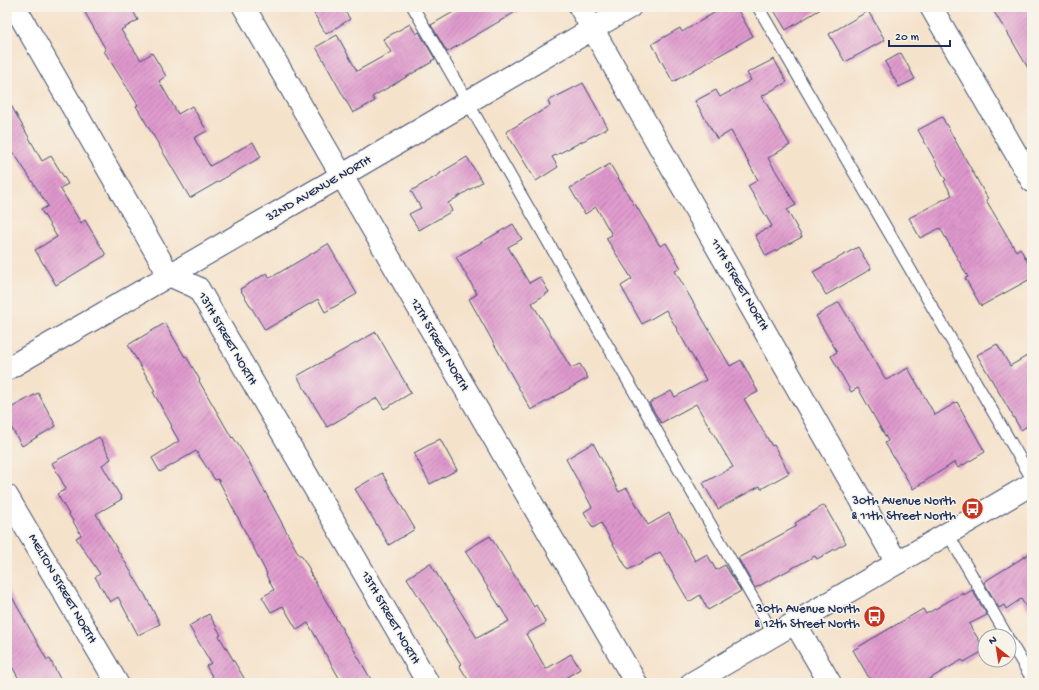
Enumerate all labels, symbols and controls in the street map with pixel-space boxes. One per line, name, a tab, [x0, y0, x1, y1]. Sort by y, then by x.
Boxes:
scale bar	[889, 22, 950, 48]
text: 20 m	[895, 31, 920, 45]
street label: 32ND AVENUE NORTH	[263, 152, 375, 226]
street label: 11TH STREET NORTH	[706, 235, 772, 334]
street label: 13TH STREET NORTH	[194, 289, 260, 389]
street label: 12TH STREET NORTH	[406, 295, 472, 395]
place label: 30th Avenue North & 11th Street North	[851, 494, 956, 524]
bus stop icon: 30th Avenue North & 11th Street North	[959, 495, 985, 521]
street label: MELTON STREET NORTH	[25, 532, 100, 647]
street label: 13TH STREET NORTH	[357, 568, 423, 668]
place label: 30th Avenue North & 12th Street North	[754, 602, 860, 632]
bus stop icon: 30th Avenue North & 12th Street North	[862, 603, 888, 629]
north arrow	[977, 628, 1017, 668]
text: N	[987, 634, 999, 648]

